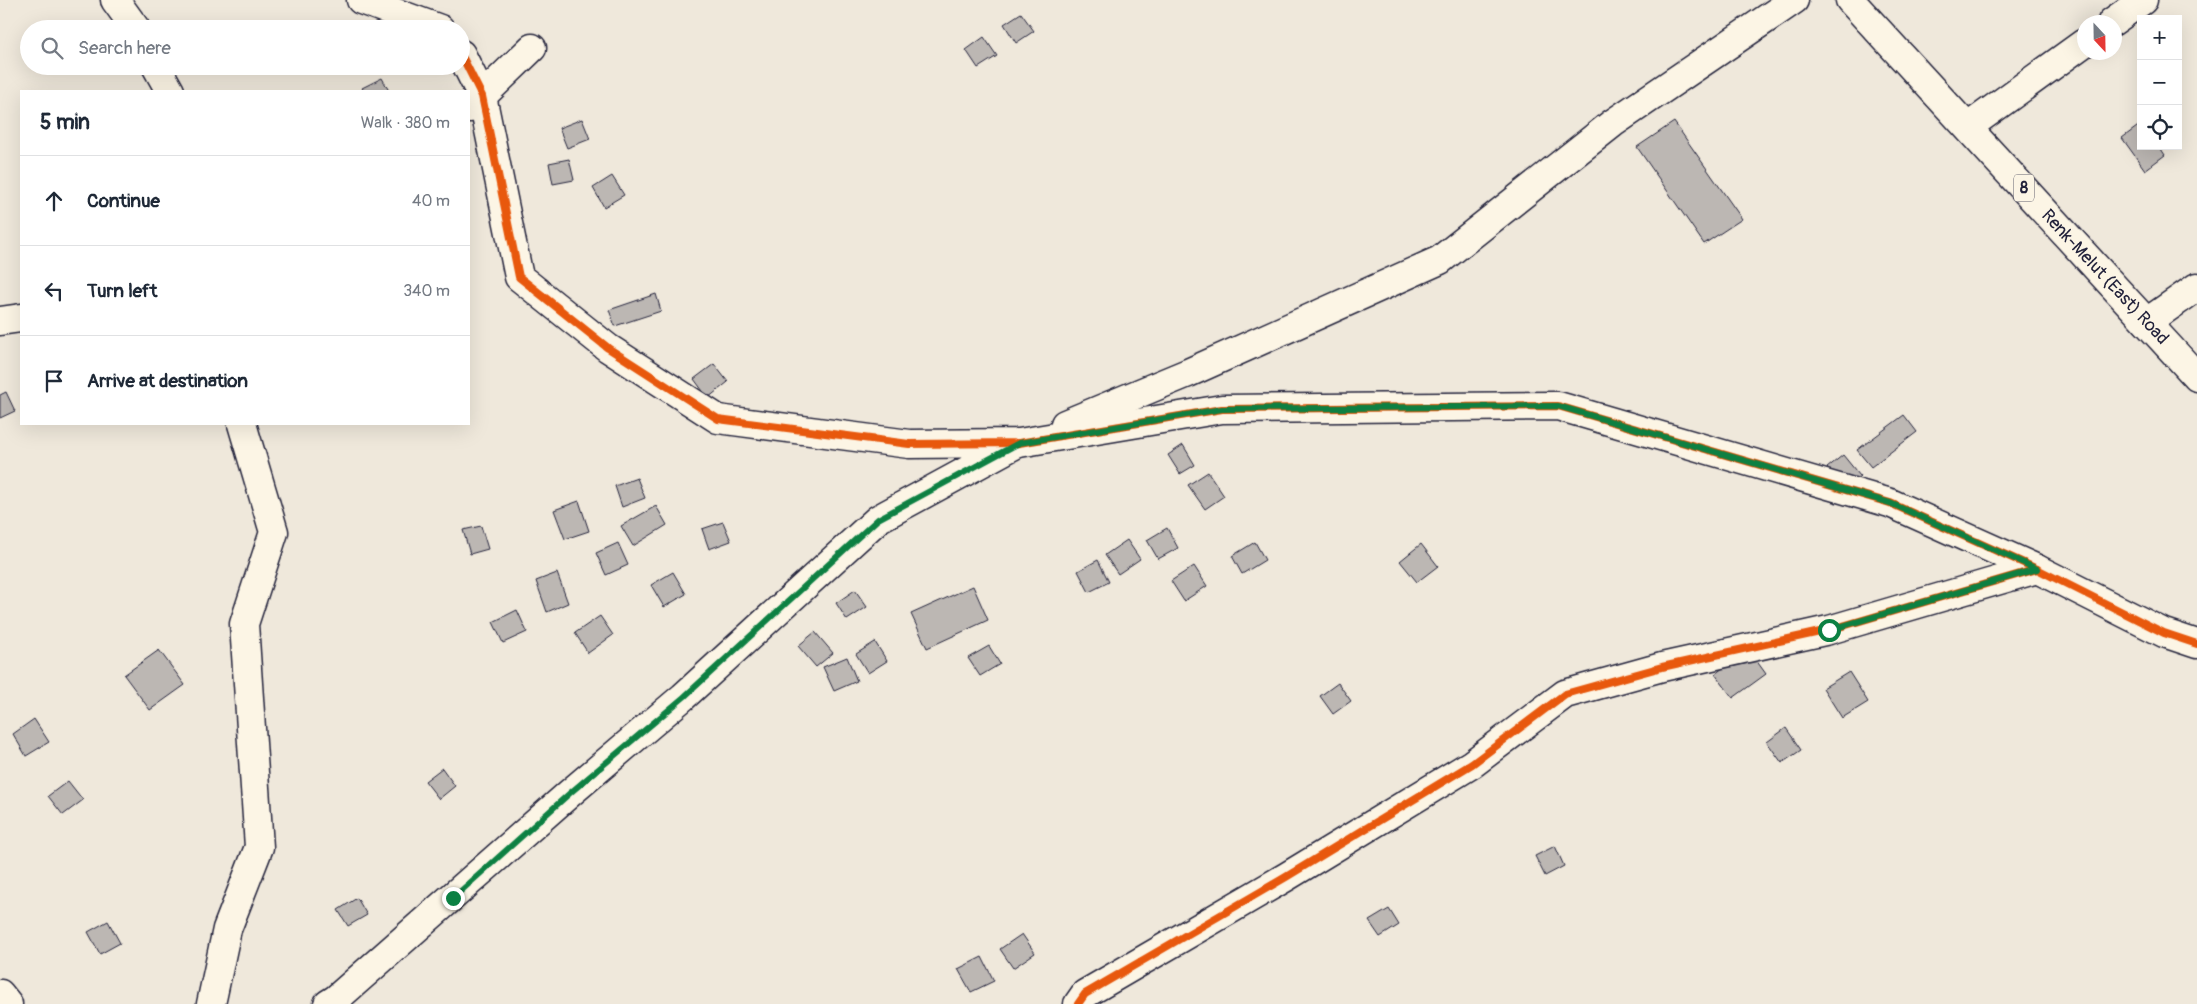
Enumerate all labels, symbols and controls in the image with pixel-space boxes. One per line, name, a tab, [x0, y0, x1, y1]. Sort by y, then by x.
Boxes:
north arrow	[2077, 15, 2122, 60]
map controls	[2137, 15, 2182, 150]
button: +	[2137, 15, 2182, 60]
search box	[20, 20, 470, 75]
icon: search	[38, 34, 66, 62]
text: Search here	[78, 36, 171, 60]
button: −	[2137, 60, 2182, 105]
button: locate	[2137, 105, 2182, 150]
text: 5 min	[40, 109, 90, 136]
text: Walk · 380 m	[361, 113, 450, 133]
road number: 8	[2014, 174, 2034, 202]
icon: ahead	[40, 187, 68, 215]
text: Continue	[87, 189, 160, 213]
text: 40 m	[412, 191, 450, 211]
street label: Renk-Melut (East) Road	[2036, 204, 2174, 350]
icon: left	[40, 277, 68, 305]
text: Turn left	[87, 279, 157, 303]
text: 340 m	[403, 281, 450, 301]
icon: arrive	[40, 367, 68, 395]
text: Arrive at destination	[87, 369, 248, 393]
route start	[1818, 619, 1841, 642]
route end	[442, 887, 465, 910]

